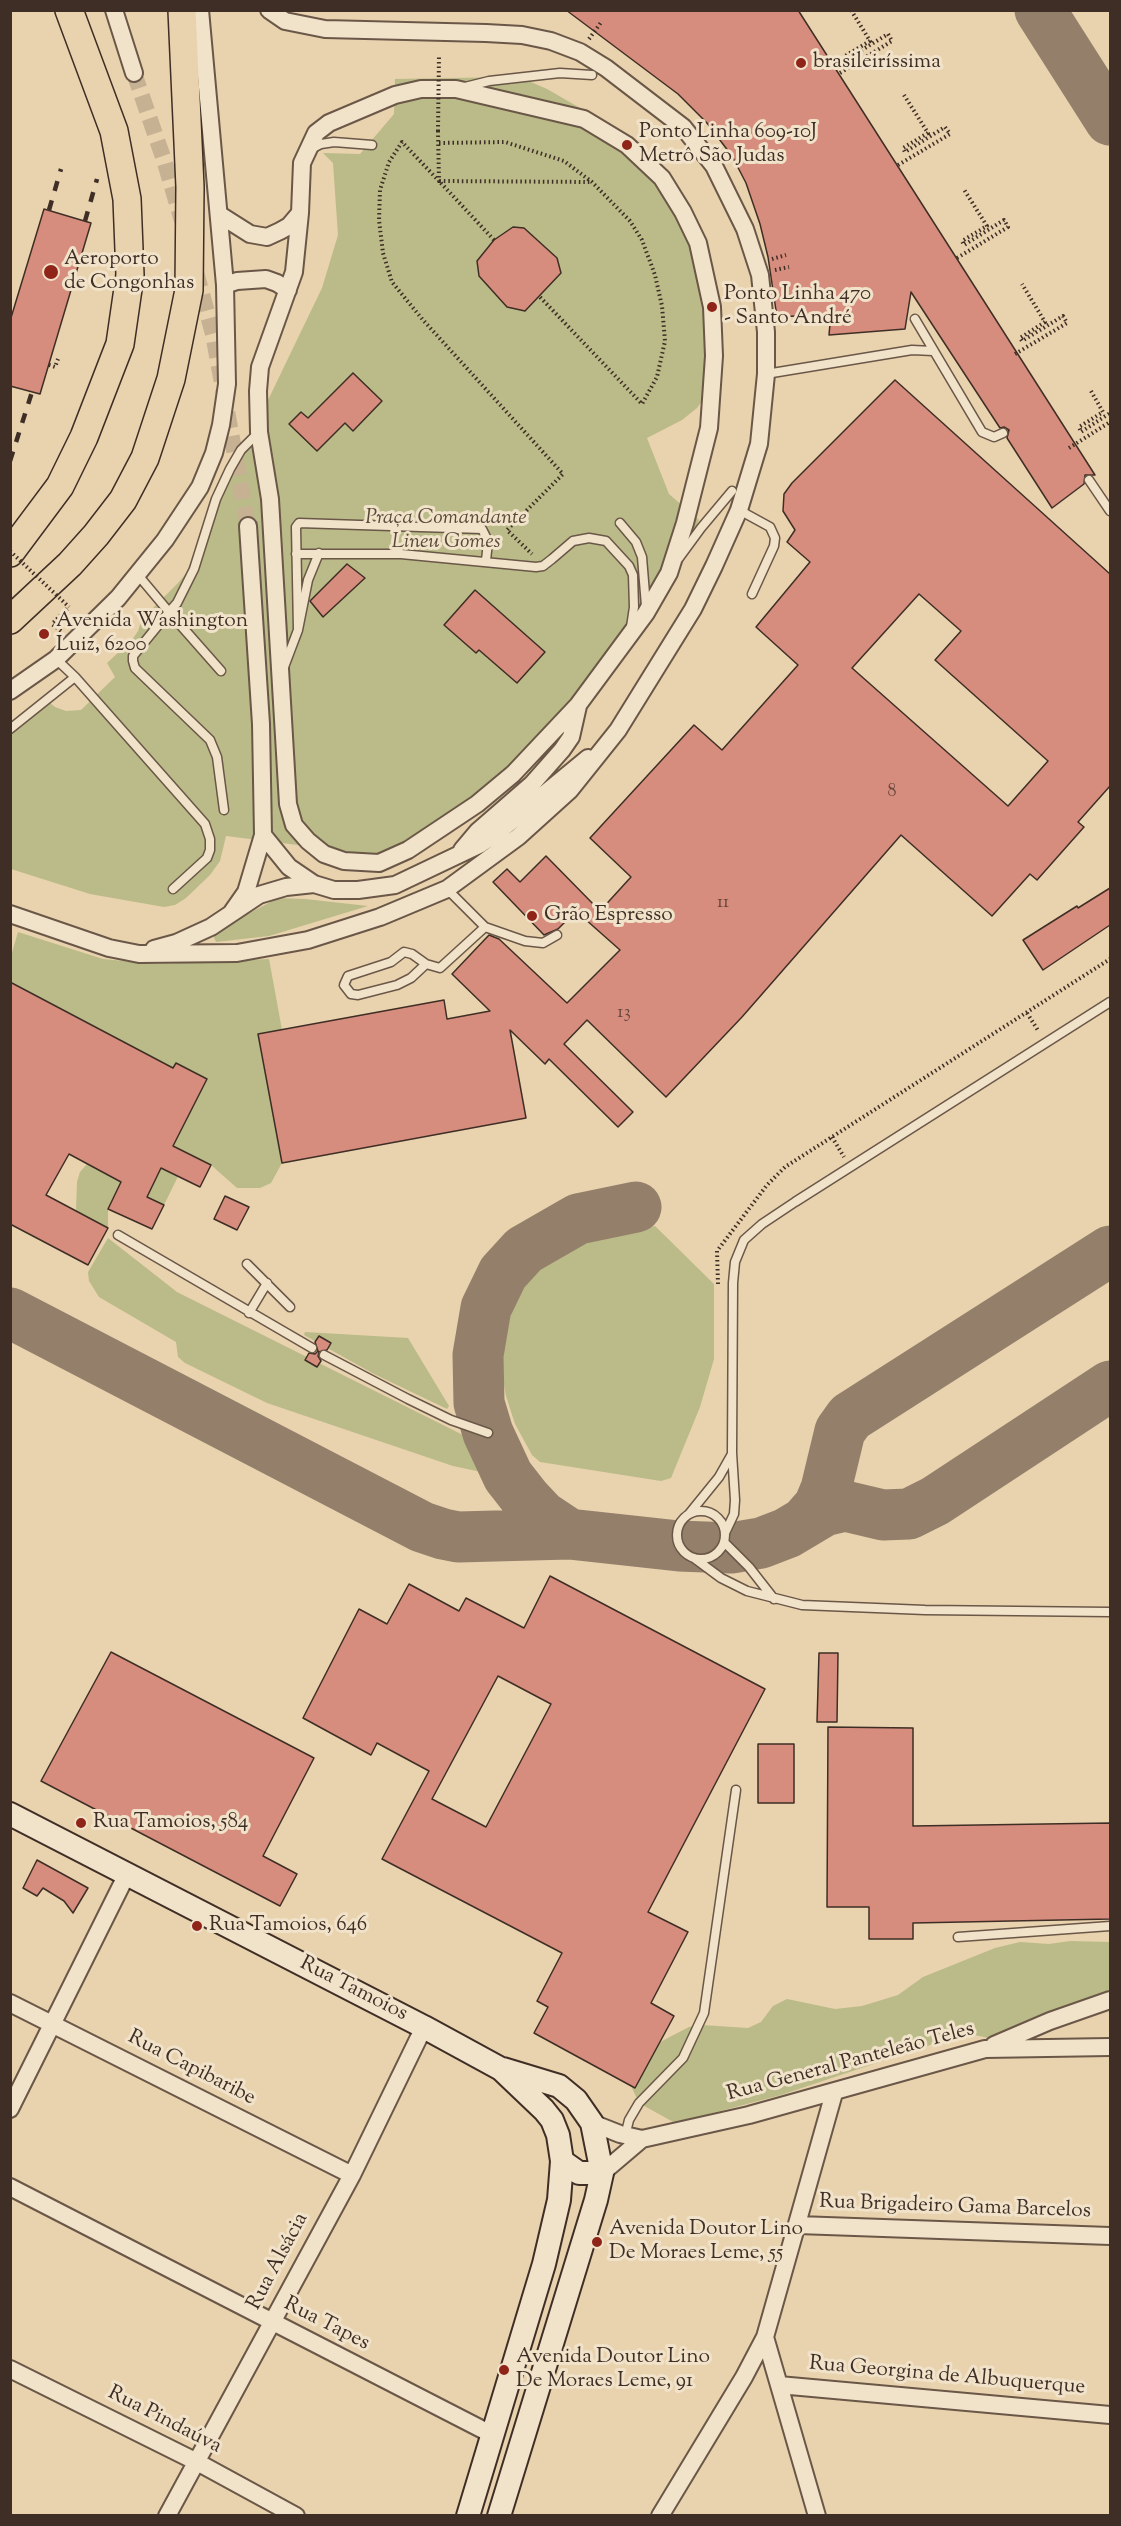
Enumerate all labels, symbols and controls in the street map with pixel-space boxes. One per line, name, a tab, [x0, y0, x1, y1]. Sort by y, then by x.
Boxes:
place label: brasileiríssima	[813, 50, 941, 76]
marker: brasileiríssima	[794, 56, 808, 70]
place label: Ponto Linha 609-10J Metrô São Judas	[639, 120, 816, 170]
marker: Ponto Linha 609-10J Metrô São Judas	[620, 138, 634, 152]
place label: Aeroporto de Congonhas	[64, 247, 194, 297]
marker: Aeroporto de Congonhas	[42, 263, 60, 281]
place label: Ponto Linha 470 - Santo André	[724, 282, 871, 332]
marker: Ponto Linha 470 - Santo André	[705, 300, 719, 314]
park label: Praça Comandante Lineu Gomes	[365, 506, 527, 556]
place label: Avenida Washington Luiz, 6200	[56, 609, 248, 659]
marker: Avenida Washington Luiz, 6200	[37, 627, 51, 641]
house number: 8	[888, 782, 896, 804]
house number: 11	[717, 893, 729, 915]
place label: Grão Espresso	[544, 903, 673, 929]
marker: Grão Espresso	[525, 909, 539, 923]
house number: 13	[617, 1003, 631, 1025]
place label: Rua Tamoios, 584	[93, 1810, 248, 1836]
marker: Rua Tamoios, 584	[74, 1816, 88, 1830]
place label: Rua Tamoios, 646	[209, 1913, 367, 1939]
marker: Rua Tamoios, 646	[190, 1919, 204, 1933]
street label: Rua Tamoios	[295, 1952, 411, 2028]
street label: Rua General Panteleão Teles	[725, 2018, 977, 2108]
street label: Rua Capibaribe	[123, 2026, 259, 2112]
street label: Rua Brigadeiro Gama Barcelos	[819, 2191, 1091, 2225]
street label: Rua Alsácia	[243, 2209, 315, 2315]
place label: Avenida Doutor Lino De Moraes Leme, 55	[609, 2217, 803, 2267]
marker: Avenida Doutor Lino De Moraes Leme, 55	[590, 2235, 604, 2249]
street label: Rua Tapes	[279, 2293, 373, 2357]
place label: Avenida Doutor Lino De Moraes Leme, 91	[516, 2345, 710, 2395]
street label: Rua Georgina de Albuquerque	[808, 2352, 1086, 2402]
marker: Avenida Doutor Lino De Moraes Leme, 91	[497, 2363, 511, 2377]
street label: Rua Pindaúva	[103, 2382, 225, 2460]

